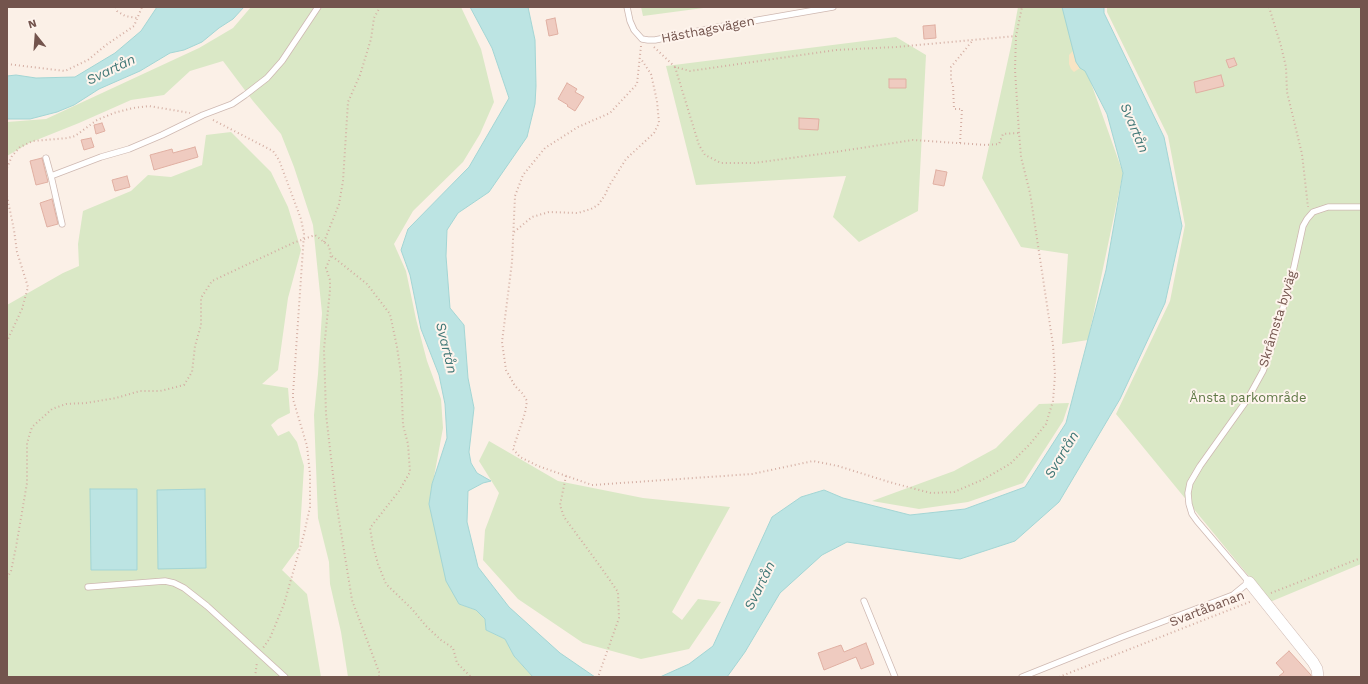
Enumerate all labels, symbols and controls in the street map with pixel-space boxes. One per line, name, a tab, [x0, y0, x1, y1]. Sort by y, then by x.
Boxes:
street label: Hästhagsvägen	[660, 13, 756, 47]
north arrow	[16, 16, 56, 56]
text: N	[27, 17, 38, 31]
water label: Svartån	[84, 51, 138, 89]
water label: Svartån	[1116, 101, 1152, 155]
street label: Skråmsta byväg	[1256, 269, 1300, 369]
water label: Svartån	[432, 321, 460, 375]
park label: Ånsta parkområde	[1190, 390, 1306, 406]
water label: Svartån	[1041, 428, 1083, 482]
water label: Svartån	[741, 559, 779, 613]
street label: Svartåbanan	[1167, 588, 1247, 630]

